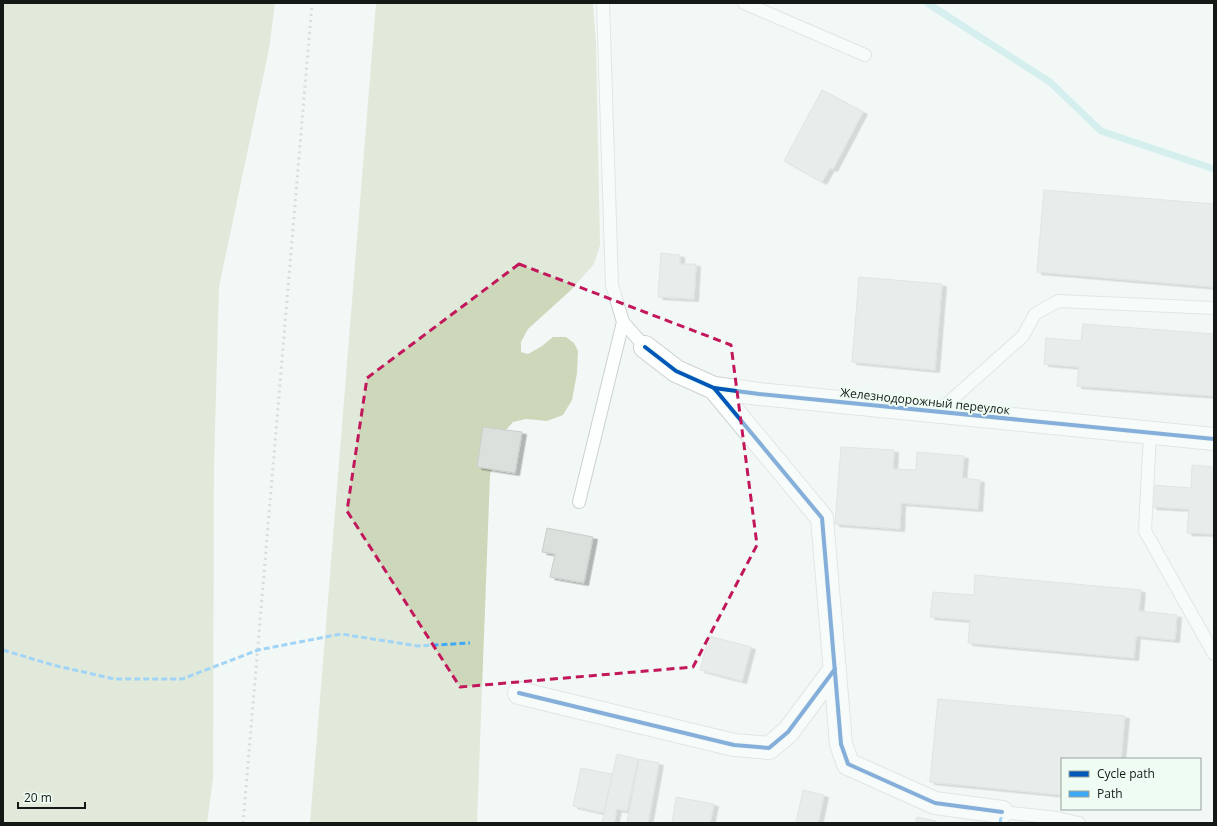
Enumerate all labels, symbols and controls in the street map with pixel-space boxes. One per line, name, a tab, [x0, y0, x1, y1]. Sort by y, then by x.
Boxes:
street label: Железнодорожный переулок	[839, 384, 1012, 418]
legend	[1061, 758, 1201, 810]
text: Cycle path	[1097, 765, 1155, 782]
scale bar	[18, 784, 85, 810]
text: Path	[1097, 785, 1123, 802]
text: 20 m	[24, 789, 52, 806]

